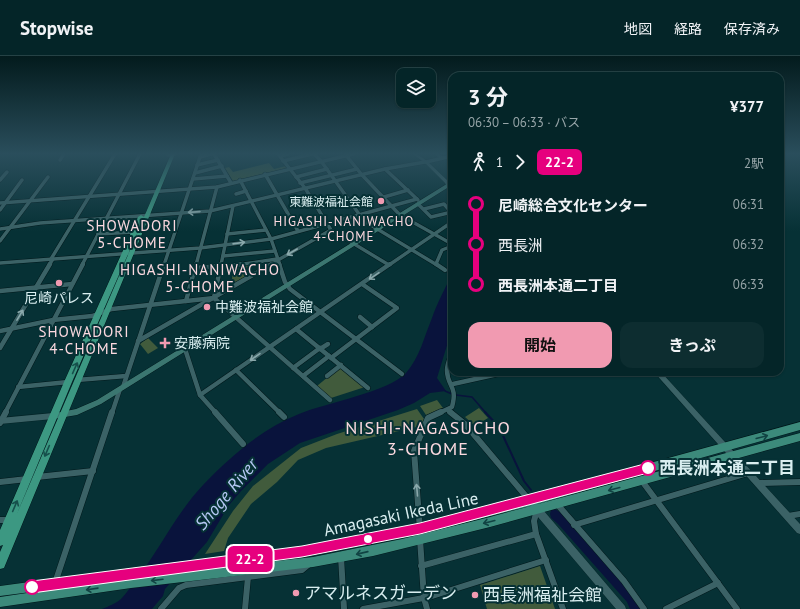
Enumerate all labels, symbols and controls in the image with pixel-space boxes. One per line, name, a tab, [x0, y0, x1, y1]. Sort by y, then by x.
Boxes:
text: Stopwise	[20, 16, 93, 40]
text: 地図	[624, 20, 652, 38]
text: 経路	[674, 20, 702, 38]
text: 保存済み	[724, 20, 780, 38]
map controls	[396, 68, 436, 108]
button: layers	[396, 68, 436, 108]
text: 3 分	[468, 83, 508, 111]
text: ¥377	[730, 97, 764, 116]
text: 06:30 – 06:33 · バス	[468, 114, 580, 131]
icon: walk	[468, 151, 490, 173]
icon: forward	[509, 151, 531, 173]
text: 22-2	[545, 153, 574, 171]
text: 1	[496, 154, 503, 171]
text: 2駅	[744, 155, 764, 172]
place label: 東難波福祉会館	[289, 194, 373, 209]
marker: 東難波福祉会館	[376, 196, 386, 206]
text: 尼崎総合文化センター	[498, 196, 648, 215]
text: 06:31	[733, 196, 764, 213]
one-way arrow	[188, 209, 201, 216]
district label: HIGASHI-NANIWACHO 4-CHOME	[274, 213, 414, 245]
district label: SHOWADORI 5-CHOME	[86, 216, 178, 252]
text: 西長洲	[498, 236, 543, 255]
text: 06:32	[733, 236, 764, 253]
one-way arrow	[232, 239, 245, 247]
one-way arrow	[286, 248, 298, 256]
district label: HIGASHI-NANIWACHO 5-CHOME	[120, 260, 280, 296]
one-way arrow	[368, 272, 379, 280]
text: 西長洲本通二丁目	[498, 276, 618, 295]
text: 06:33	[733, 276, 764, 293]
marker: 尼崎パレス	[54, 278, 64, 288]
place label: 尼崎パレス	[24, 289, 94, 307]
place label: 中難波福祉会館	[215, 298, 313, 316]
marker: 中難波福祉会館	[202, 302, 212, 312]
one-way arrow	[17, 309, 25, 321]
district label: SHOWADORI 4-CHOME	[38, 322, 130, 358]
button: 開始	[468, 322, 612, 368]
button: きっぷ	[620, 322, 764, 368]
place label: 安藤病院	[174, 334, 230, 352]
marker: 安藤病院	[159, 337, 171, 349]
one-way arrow	[250, 353, 261, 361]
one-way arrow	[71, 362, 79, 374]
district label: NISHI-NAGASUCHO 3-CHOME	[345, 416, 511, 460]
one-way arrow	[756, 433, 769, 440]
one-way arrow	[43, 444, 51, 456]
water label: Shoge River	[189, 453, 263, 534]
place label: 西長洲本通二丁目	[659, 457, 795, 479]
marker: 西長洲本通二丁目	[640, 460, 656, 476]
one-way arrow	[413, 484, 421, 497]
one-way arrow	[608, 485, 621, 493]
street label: Amagasaki Ikeda Line	[322, 487, 480, 541]
one-way arrow	[12, 500, 20, 512]
one-way arrow	[482, 519, 495, 526]
unlabelled marker	[362, 533, 374, 545]
line badge: 22-2	[222, 546, 278, 572]
one-way arrow	[356, 549, 369, 557]
text: 22-2	[236, 550, 264, 568]
one-way arrow	[151, 576, 164, 584]
unlabelled marker	[24, 579, 40, 595]
place label: アマルネスガーデン	[304, 582, 457, 604]
place label: 西長洲福祉会館	[483, 584, 602, 606]
one-way arrow	[86, 585, 99, 593]
marker: アマルネスガーデン	[291, 588, 301, 598]
marker: 西長洲福祉会館	[470, 590, 480, 600]

